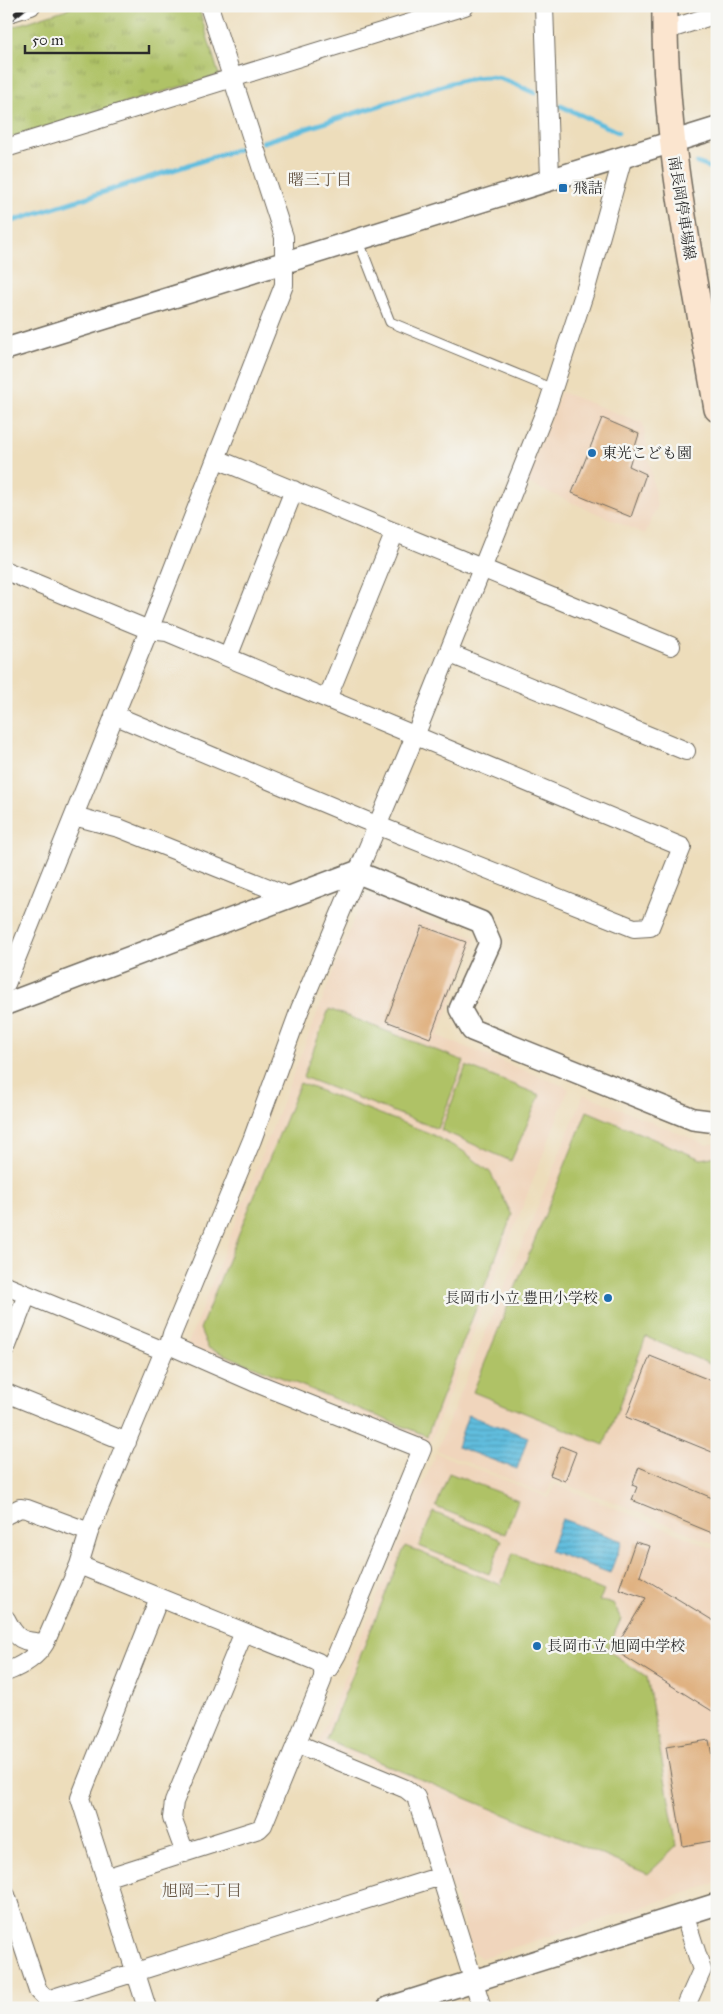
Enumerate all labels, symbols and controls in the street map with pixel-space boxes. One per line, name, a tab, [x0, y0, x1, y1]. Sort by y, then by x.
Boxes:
scale bar	[25, 22, 149, 54]
text: 50 m	[32, 31, 64, 49]
street label: 南長岡停車場線	[665, 155, 699, 261]
district label: 曙三丁目	[288, 170, 352, 189]
place label: 飛詰	[573, 179, 603, 197]
marker: 飛詰	[557, 182, 569, 194]
place label: 東光こども園	[602, 444, 692, 462]
marker: 東光こども園	[586, 447, 598, 459]
place label: 長岡市小立 豊田小学校	[445, 1289, 598, 1307]
marker: 長岡市小立 豊田小学校	[602, 1292, 614, 1304]
place label: 長岡市立 旭岡中学校	[547, 1637, 685, 1655]
marker: 長岡市立 旭岡中学校	[531, 1640, 543, 1652]
district label: 旭岡二丁目	[162, 1881, 242, 1900]

